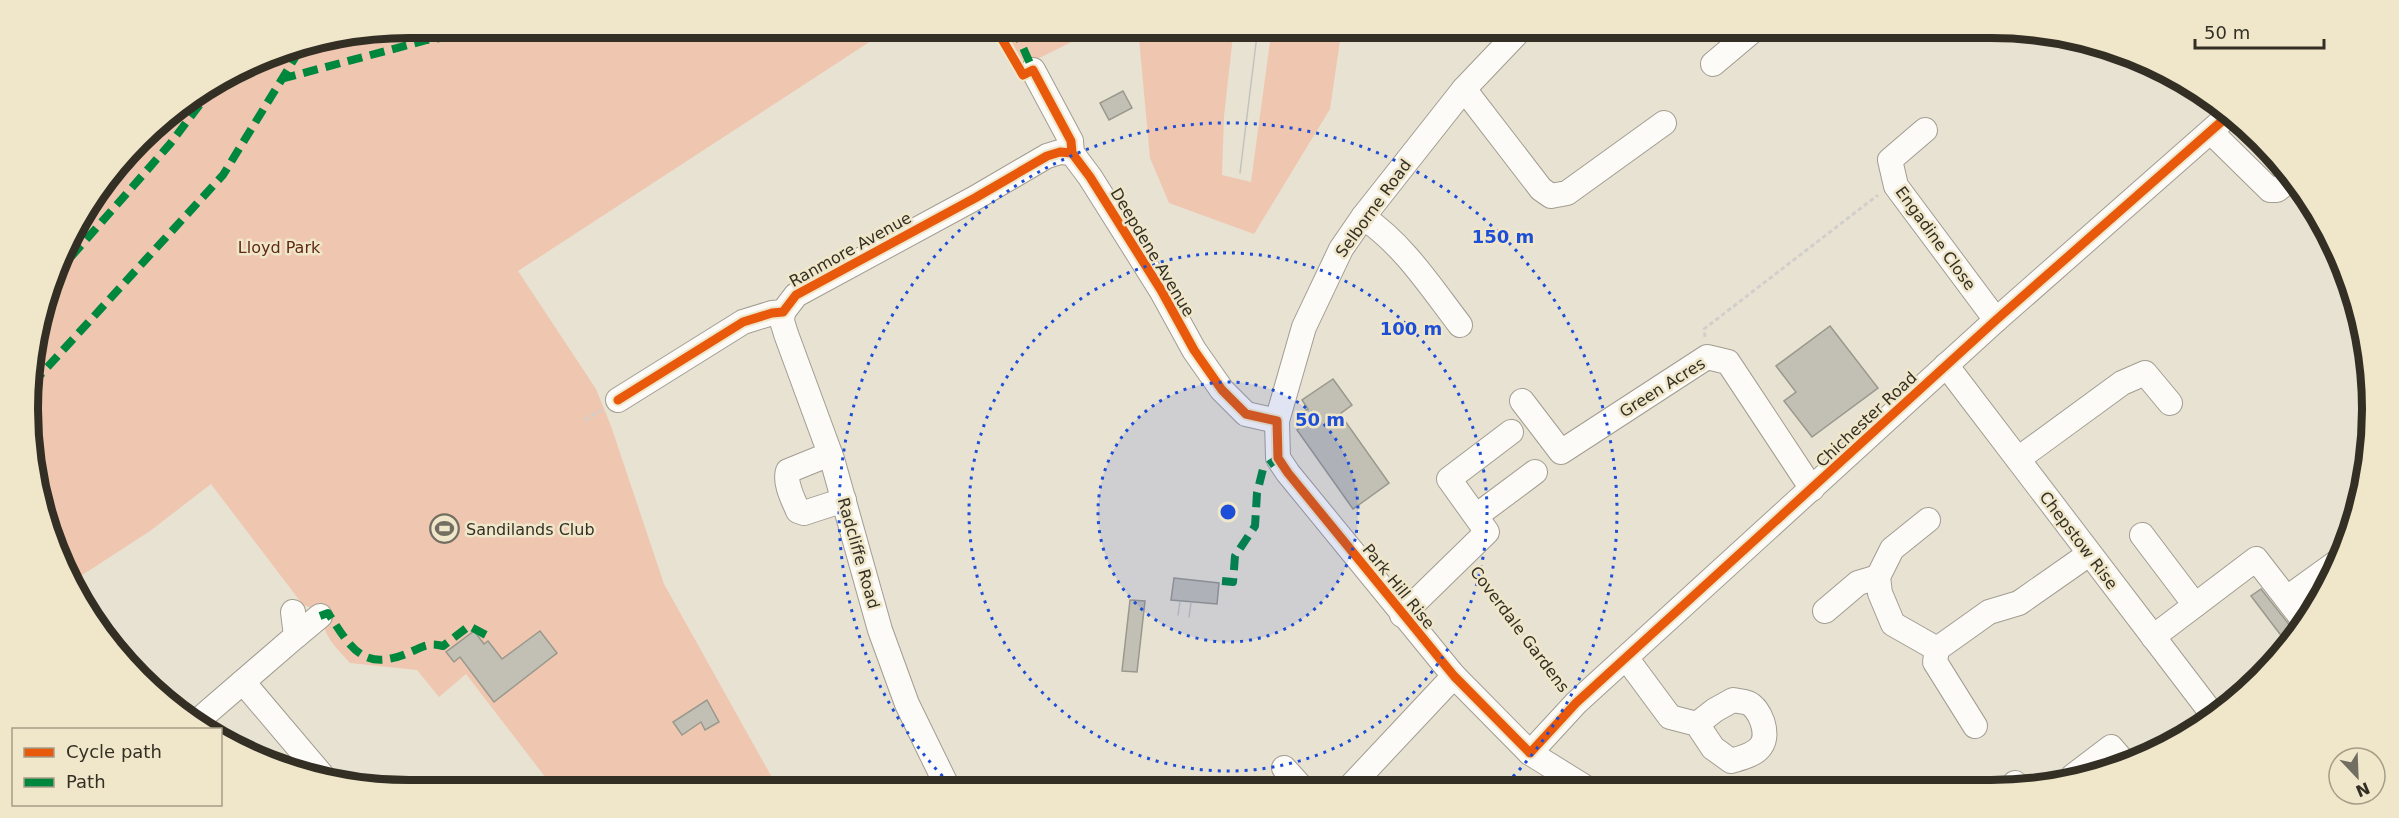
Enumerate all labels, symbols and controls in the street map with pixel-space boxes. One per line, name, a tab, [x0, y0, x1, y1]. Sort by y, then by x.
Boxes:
scale bar	[2195, 12, 2324, 50]
text: 50 m	[2204, 22, 2250, 43]
street label: Selborne Road	[1332, 156, 1415, 261]
street label: Engadine Close	[1892, 183, 1980, 294]
street label: Deepdene Avenue	[1107, 184, 1198, 320]
street label: Ranmore Avenue	[786, 208, 915, 291]
text: 150 m	[1472, 226, 1534, 247]
park label: Lloyd Park	[238, 238, 321, 257]
text: 100 m	[1380, 318, 1442, 339]
street label: Green Acres	[1616, 354, 1709, 421]
street label: Chichester Road	[1812, 368, 1921, 471]
text: 50 m	[1295, 409, 1345, 430]
street label: Chepstow Rise	[2036, 488, 2122, 593]
street label: Radcliffe Road	[834, 495, 883, 611]
centre of rings	[1218, 502, 1238, 522]
sports icon: Sandilands Club	[429, 513, 461, 545]
place label: Sandilands Club	[466, 520, 595, 539]
street label: Park Hill Rise	[1359, 540, 1439, 633]
street label: Coverdale Gardens	[1466, 563, 1573, 696]
legend	[12, 728, 222, 806]
text: Cycle path	[66, 741, 162, 762]
north arrow	[2327, 746, 2387, 806]
text: Path	[66, 771, 106, 792]
text: N	[2353, 778, 2373, 801]

